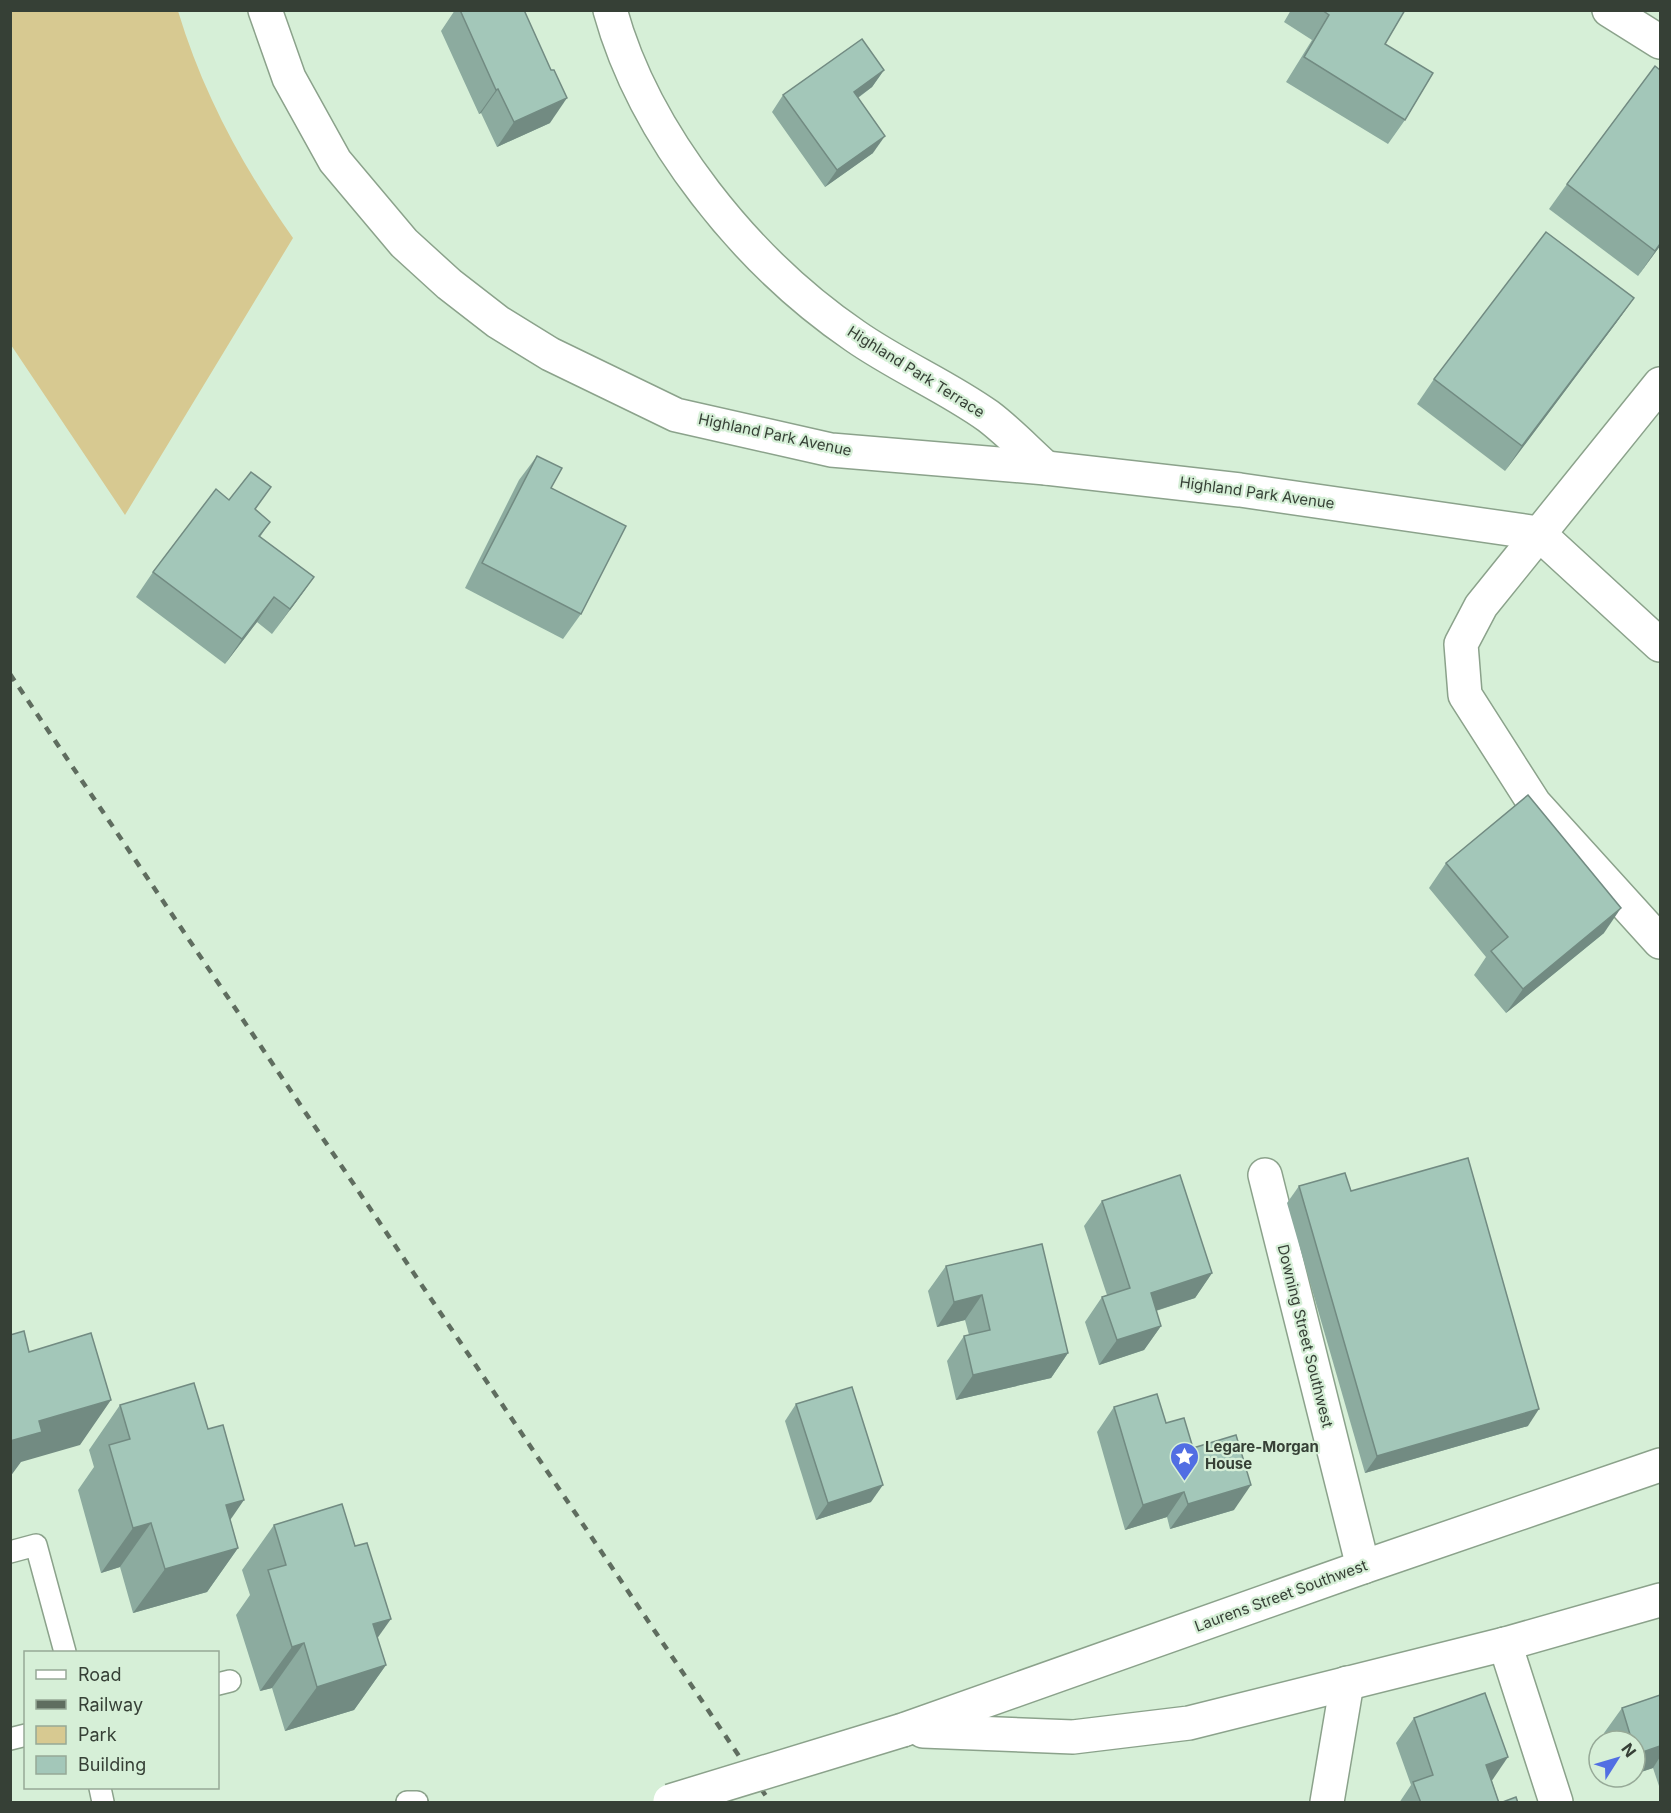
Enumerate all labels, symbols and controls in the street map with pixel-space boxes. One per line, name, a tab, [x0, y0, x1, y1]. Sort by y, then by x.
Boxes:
street label: Highland Park Terrace	[844, 322, 988, 422]
street label: Highland Park Avenue	[697, 409, 853, 460]
street label: Highland Park Avenue	[1178, 472, 1336, 513]
street label: Downing Street Southwest	[1274, 1242, 1337, 1429]
place label: Legare-Morgan House	[1205, 1437, 1319, 1473]
place icon: Legare-Morgan House	[1168, 1440, 1200, 1482]
street label: Laurens Street Southwest	[1192, 1555, 1370, 1636]
legend	[24, 1651, 219, 1789]
text: Road	[78, 1664, 121, 1685]
text: Railway	[78, 1694, 143, 1715]
text: Park	[78, 1724, 117, 1745]
north arrow	[1587, 1729, 1647, 1789]
text: N	[1617, 1739, 1641, 1761]
text: Building	[78, 1754, 146, 1775]

